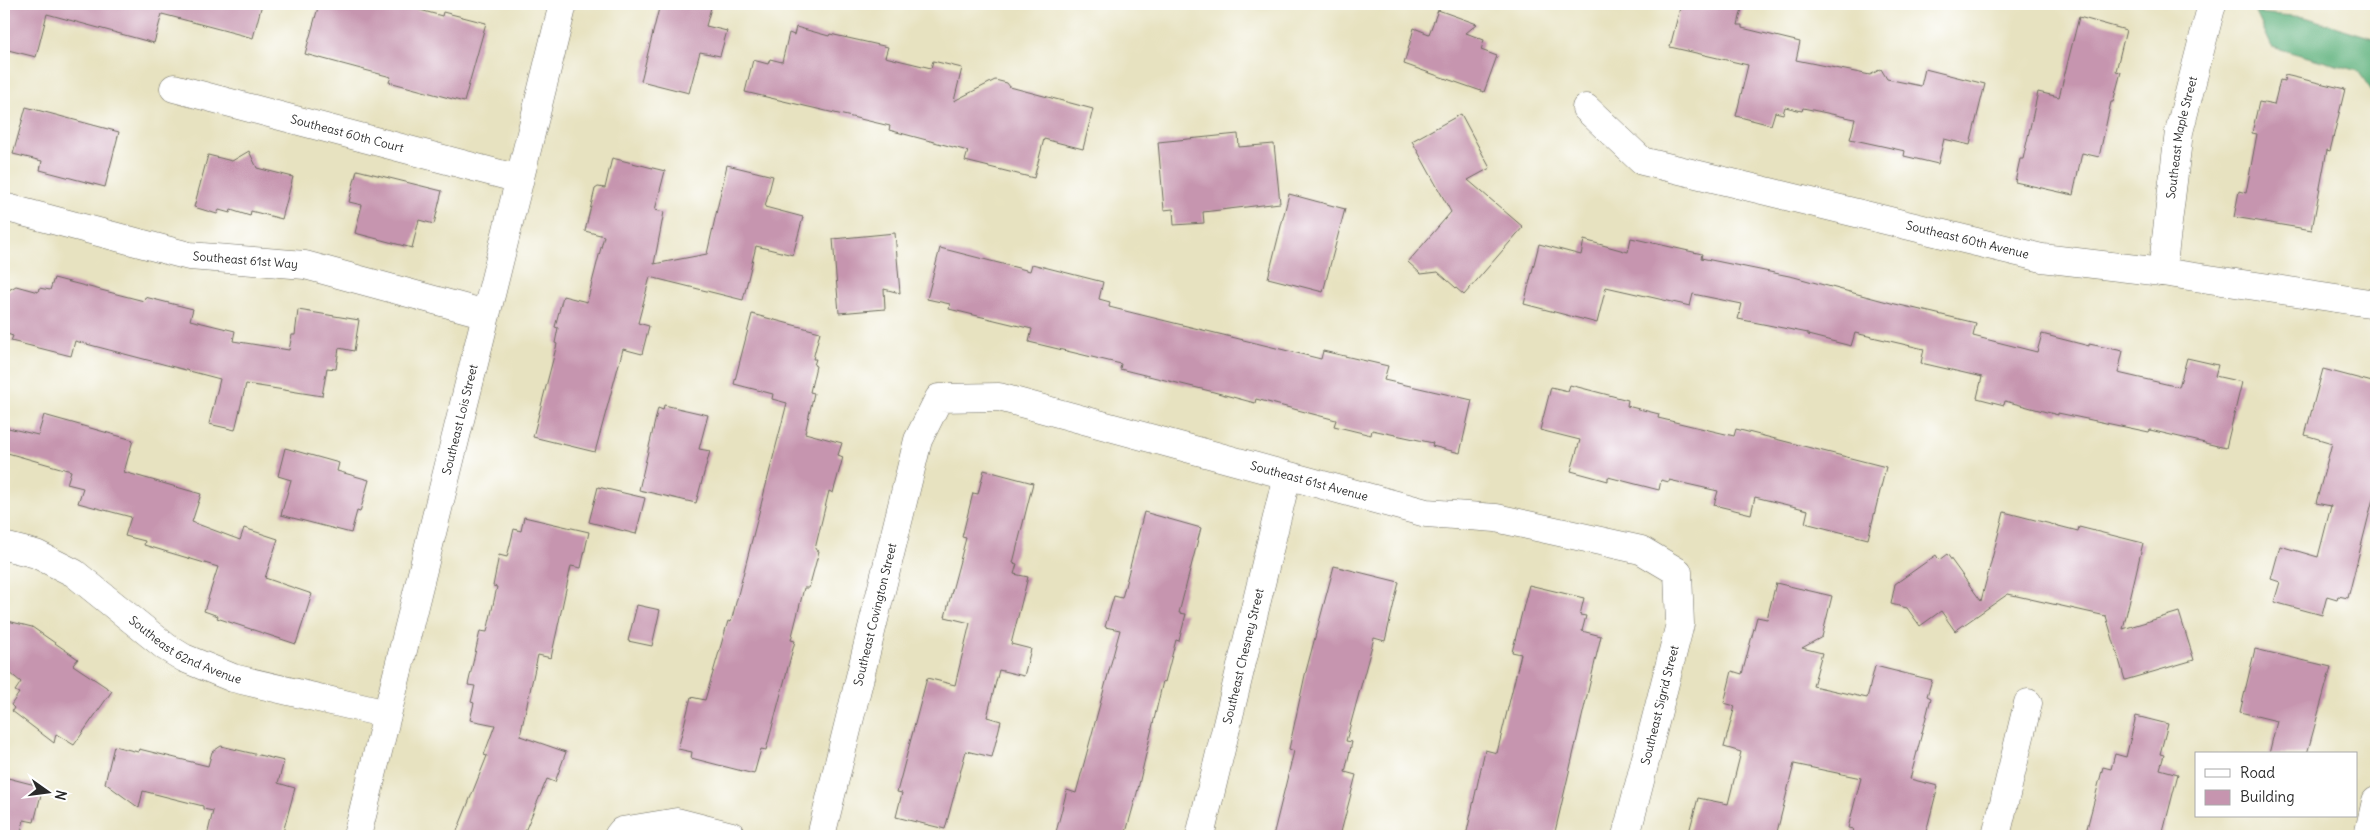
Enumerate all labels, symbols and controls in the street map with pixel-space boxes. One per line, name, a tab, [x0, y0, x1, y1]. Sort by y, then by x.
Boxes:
street label: Southeast Maple Street	[2163, 75, 2200, 200]
street label: Southeast 60th Court	[289, 111, 405, 155]
street label: Southeast 60th Avenue	[1905, 217, 2031, 262]
street label: Southeast 61st Way	[192, 248, 299, 271]
street label: Southeast Lois Street	[439, 363, 481, 476]
street label: Southeast 61st Avenue	[1249, 458, 1370, 504]
street label: Southeast Covington Street	[850, 541, 899, 687]
street label: Southeast Chesney Street	[1219, 587, 1267, 725]
street label: Southeast 62nd Avenue	[126, 612, 243, 687]
street label: Southeast Sigrid Street	[1637, 644, 1682, 766]
legend	[2195, 752, 2358, 818]
text: Road	[2240, 763, 2275, 782]
north arrow	[22, 768, 72, 818]
text: Building	[2240, 787, 2295, 806]
text: N	[51, 788, 71, 802]

